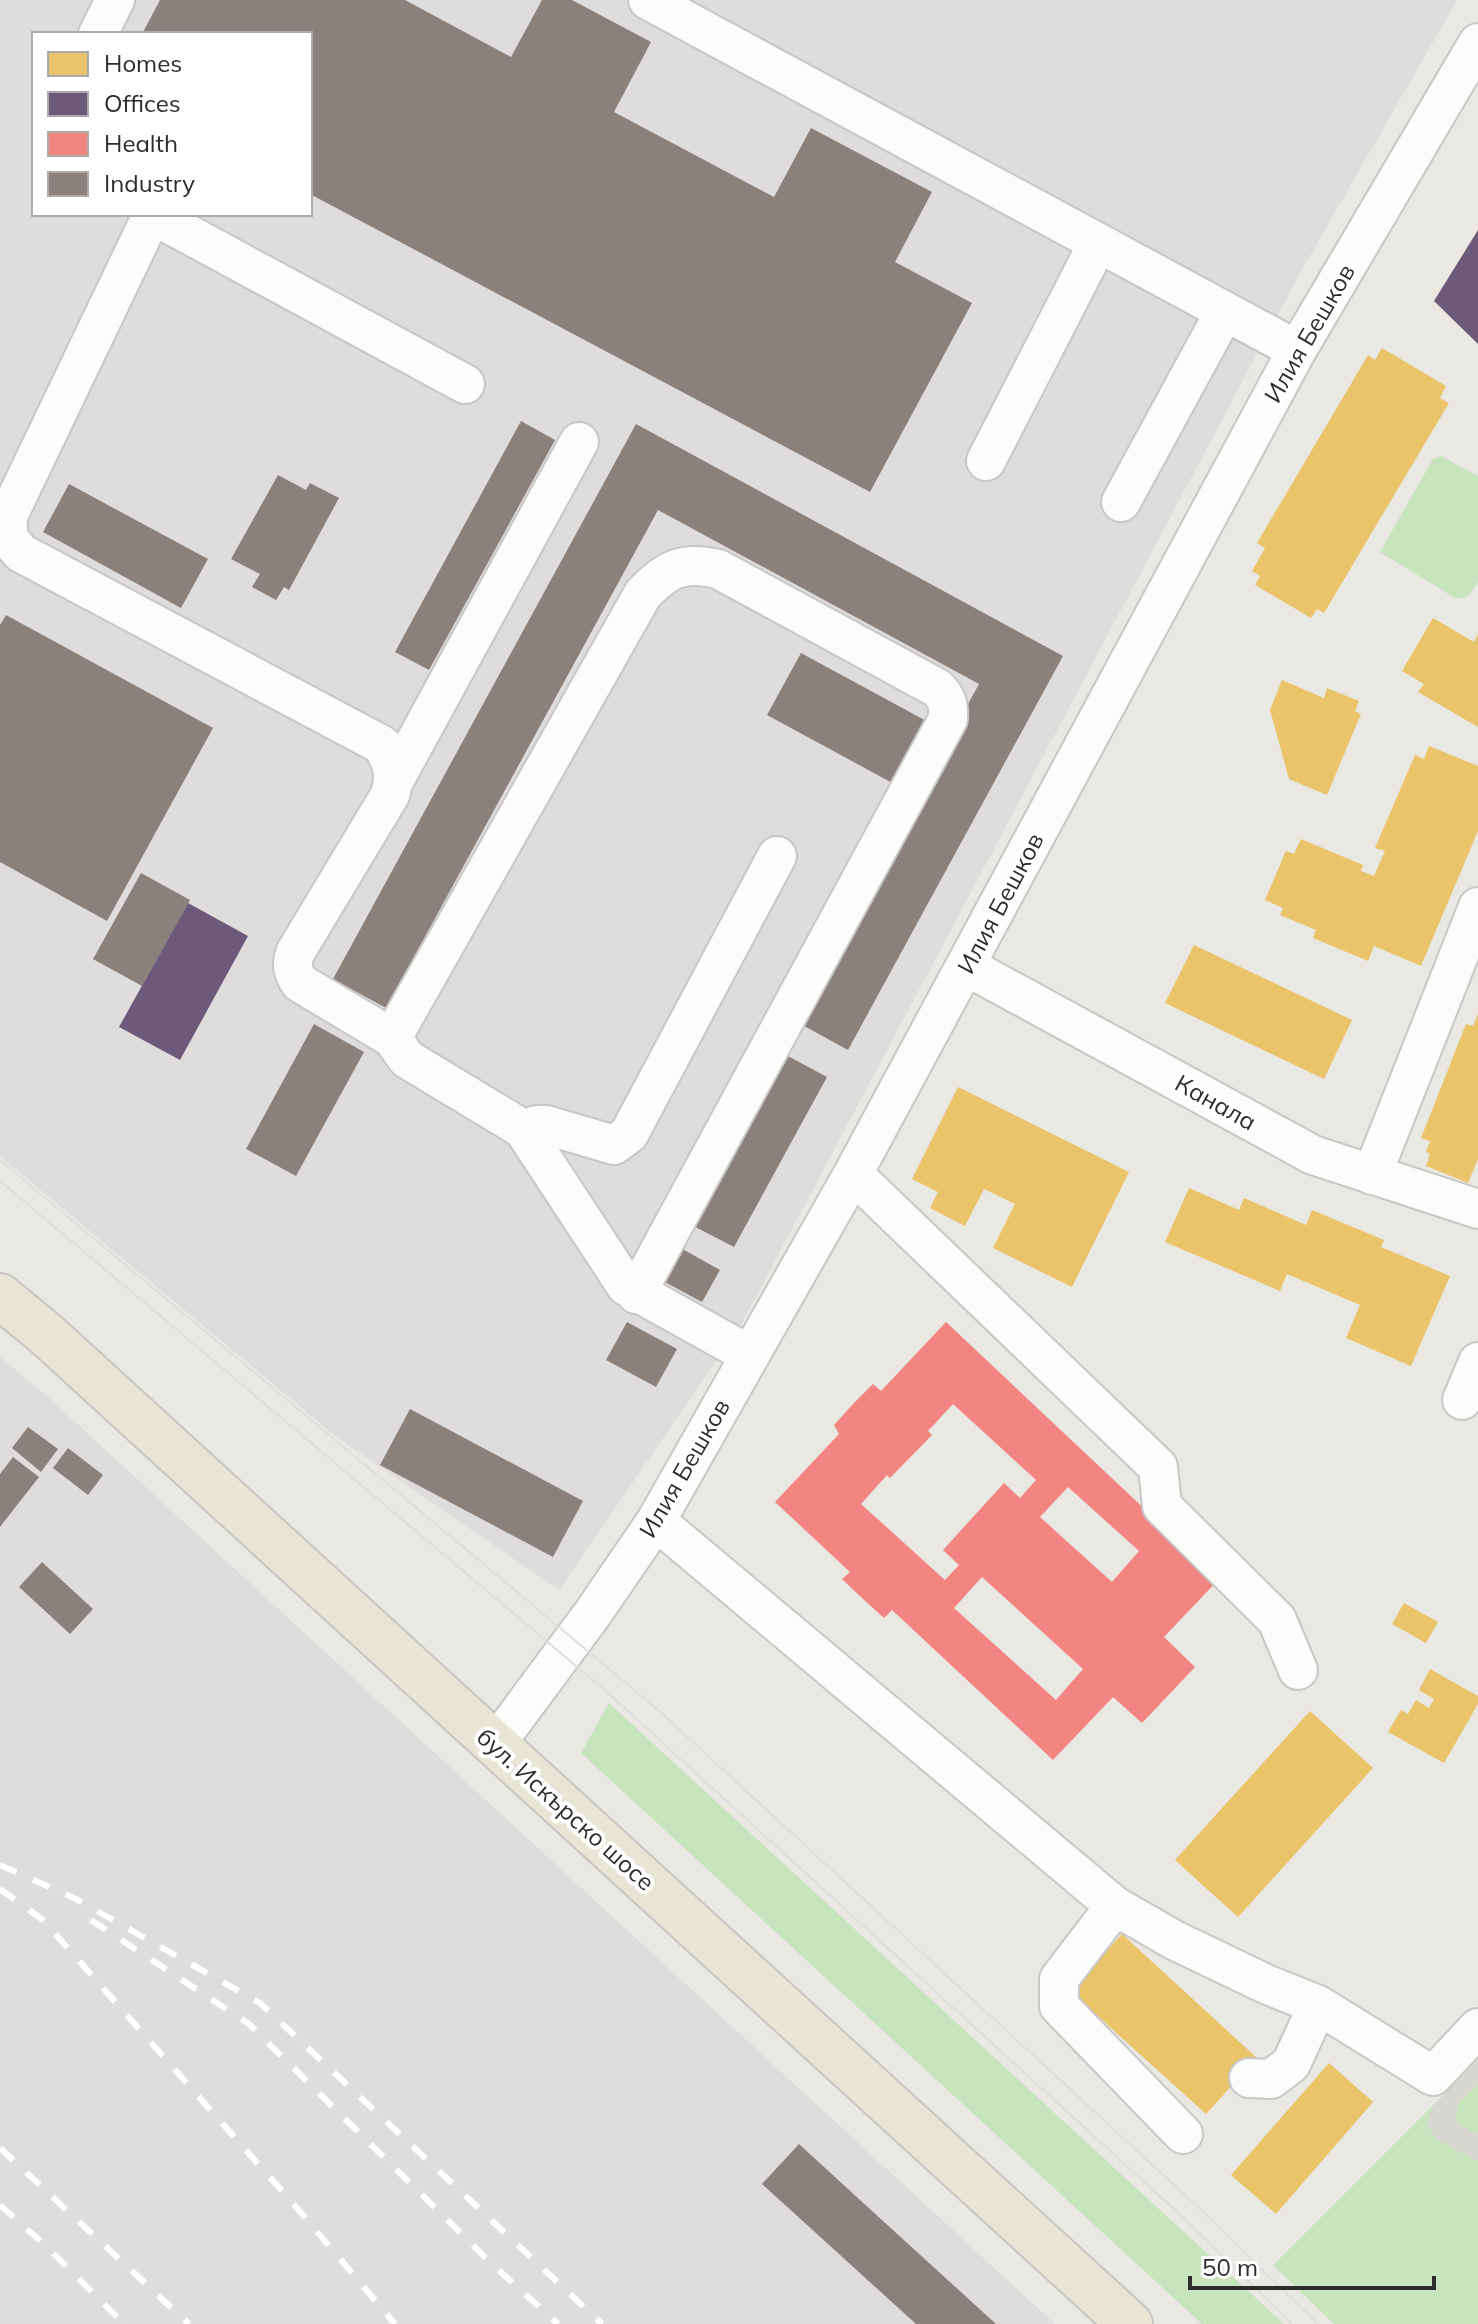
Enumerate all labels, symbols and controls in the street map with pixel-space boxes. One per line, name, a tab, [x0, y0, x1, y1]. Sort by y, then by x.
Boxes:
legend	[32, 32, 312, 216]
text: Homes	[104, 48, 182, 78]
text: Offices	[104, 88, 181, 118]
text: Health	[104, 128, 178, 158]
text: Industry	[104, 168, 195, 198]
street label: Илия Бешков	[1257, 258, 1361, 408]
street label: Илия Бешков	[950, 827, 1050, 979]
street label: Канала	[1170, 1068, 1262, 1136]
street label: Илия Бешков	[632, 1393, 736, 1543]
street label: бул. Искърско шосе	[471, 1721, 661, 1897]
scale bar	[1190, 2240, 1434, 2290]
text: 50 m	[1202, 2252, 1258, 2282]

